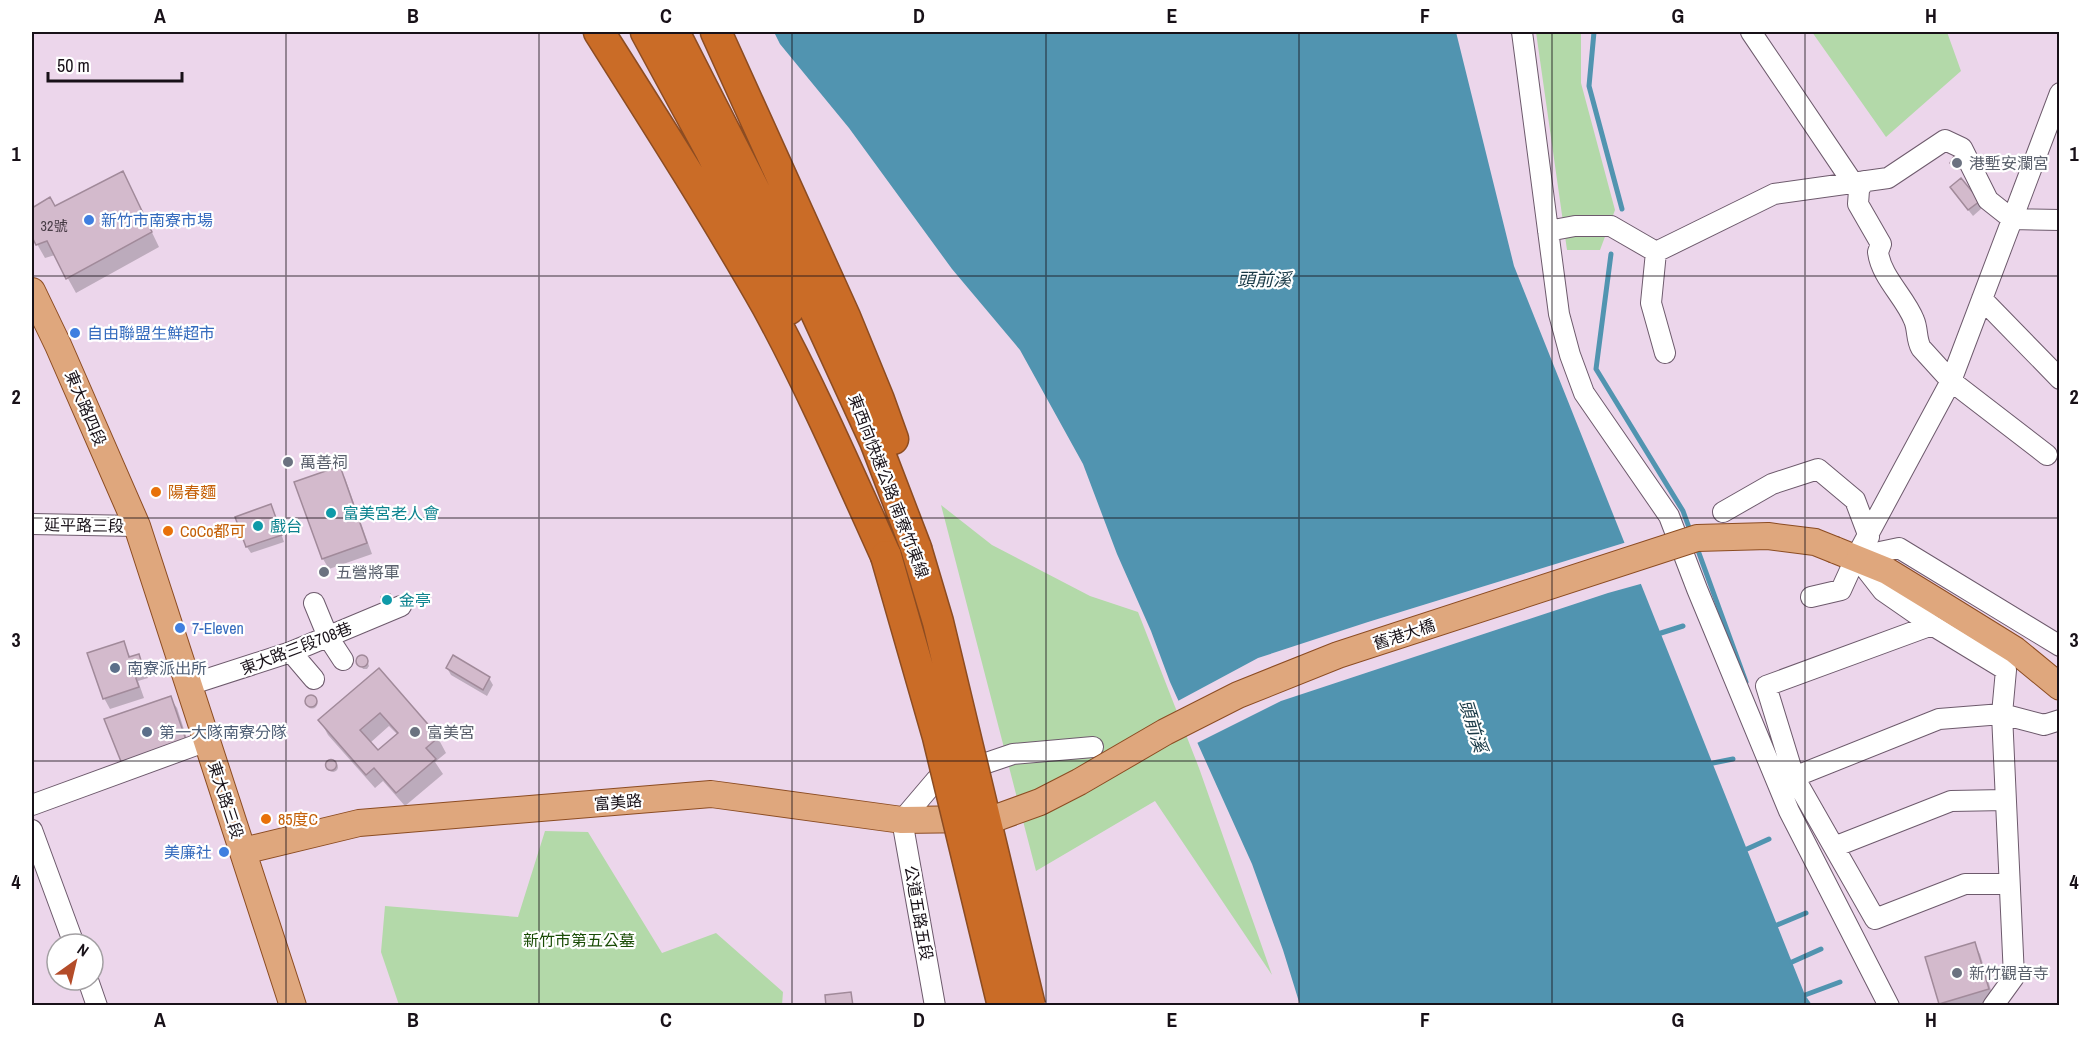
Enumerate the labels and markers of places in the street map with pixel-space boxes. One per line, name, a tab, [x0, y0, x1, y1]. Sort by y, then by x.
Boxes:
place label: 港塹安瀾宮	[1969, 152, 2049, 174]
marker: 港塹安瀾宮	[1950, 156, 1964, 170]
place label: 新竹市南寮市場	[101, 209, 213, 231]
marker: 新竹市南寮市場	[82, 213, 96, 227]
place label: 自由聯盟生鮮超市	[87, 322, 215, 344]
marker: 自由聯盟生鮮超市	[68, 326, 82, 340]
place label: 萬善祠	[300, 451, 348, 473]
marker: 萬善祠	[281, 455, 295, 469]
place label: 陽春麵	[168, 481, 216, 503]
marker: 陽春麵	[149, 485, 163, 499]
place label: 富美宮老人會	[343, 502, 439, 524]
marker: 富美宮老人會	[324, 506, 338, 520]
place label: 戲台	[270, 515, 302, 537]
marker: 戲台	[251, 519, 265, 533]
place label: CoCo都可	[180, 520, 246, 542]
marker: CoCo都可	[161, 524, 175, 538]
place label: 五營將軍	[336, 561, 400, 583]
marker: 五營將軍	[317, 565, 331, 579]
place label: 金亭	[399, 589, 431, 611]
marker: 金亭	[380, 593, 394, 607]
place label: 7-Eleven	[192, 617, 244, 639]
marker: 7-Eleven	[173, 621, 187, 635]
place label: 南寮派出所	[127, 657, 207, 679]
marker: 南寮派出所	[108, 661, 122, 675]
place label: 第一大隊南寮分隊	[159, 721, 287, 743]
place label: 富美宮	[427, 721, 475, 743]
marker: 第一大隊南寮分隊	[140, 725, 154, 739]
marker: 富美宮	[408, 725, 422, 739]
place label: 85度C	[278, 808, 318, 830]
marker: 85度C	[259, 812, 273, 826]
place label: 美廉社	[164, 841, 212, 863]
marker: 美廉社	[217, 845, 231, 859]
place label: 新竹觀音寺	[1969, 962, 2049, 984]
marker: 新竹觀音寺	[1950, 966, 1964, 980]

